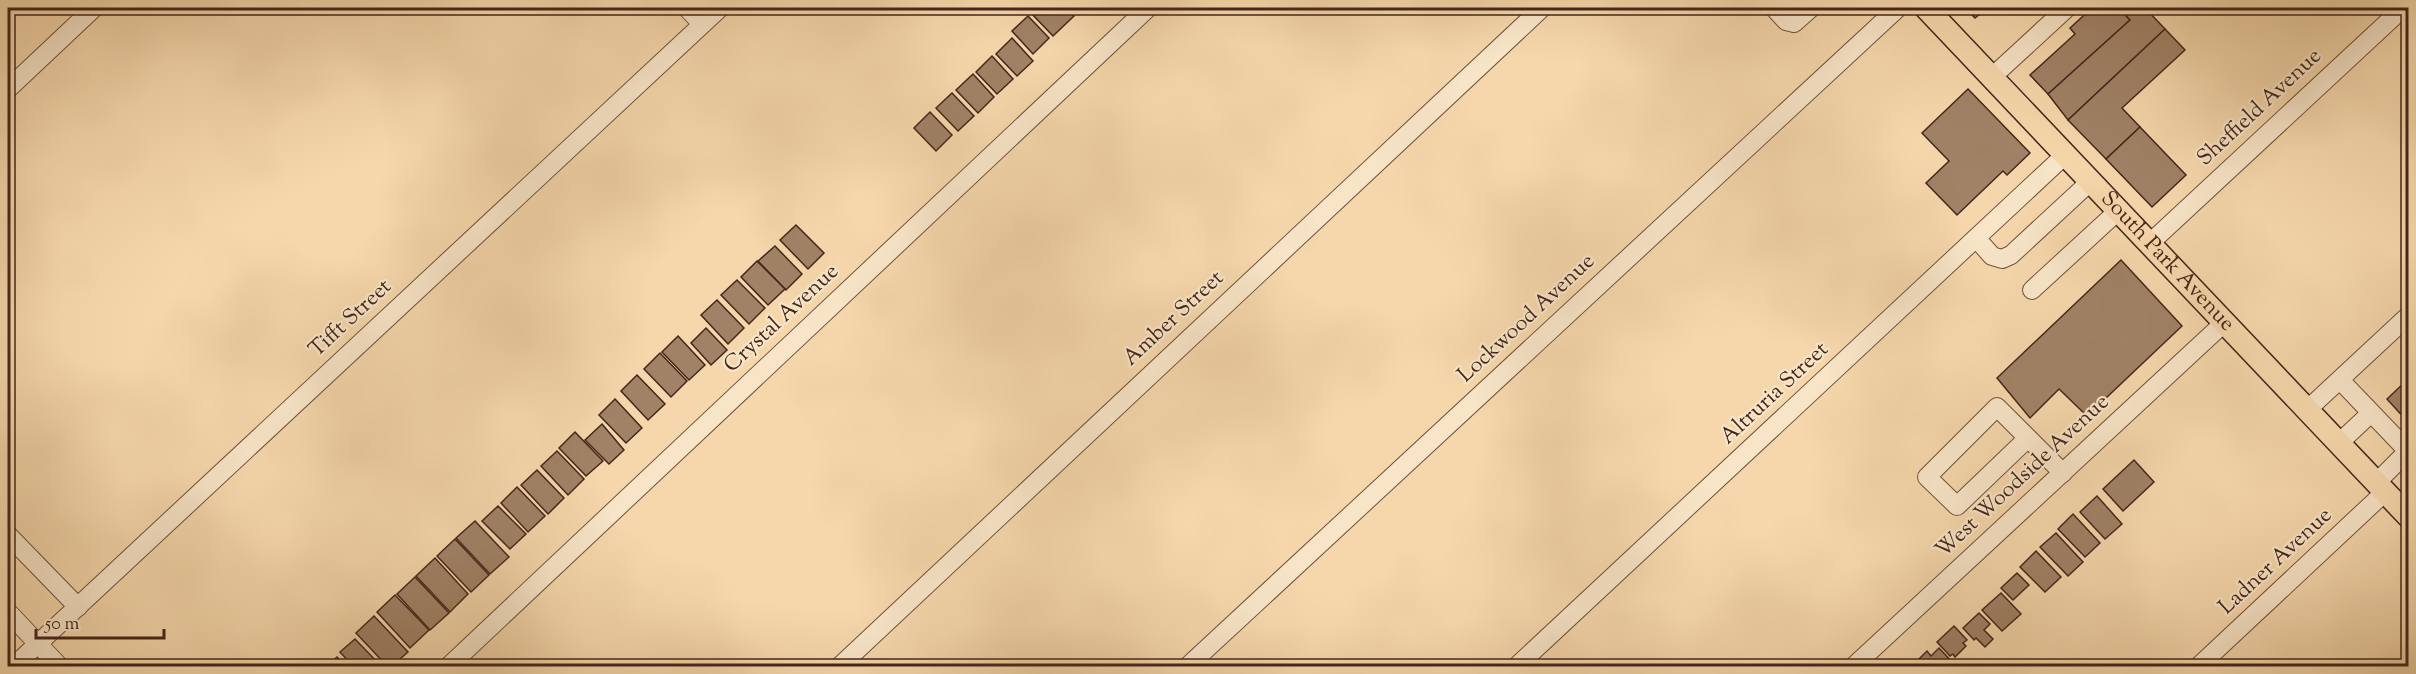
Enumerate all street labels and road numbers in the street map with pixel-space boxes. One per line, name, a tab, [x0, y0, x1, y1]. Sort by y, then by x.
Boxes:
street label: Sheffield Avenue	[2190, 42, 2330, 174]
street label: South Park Avenue	[2092, 184, 2242, 339]
street label: Lockwood Avenue	[1451, 247, 1603, 391]
street label: Crystal Avenue	[717, 257, 847, 381]
street label: Amber Street	[1116, 263, 1232, 374]
street label: Tifft Street	[302, 272, 400, 366]
street label: Altruria Street	[1713, 335, 1837, 453]
street label: West Woodside Avenue	[1929, 388, 2117, 566]
street label: Ladner Avenue	[2212, 501, 2340, 623]

